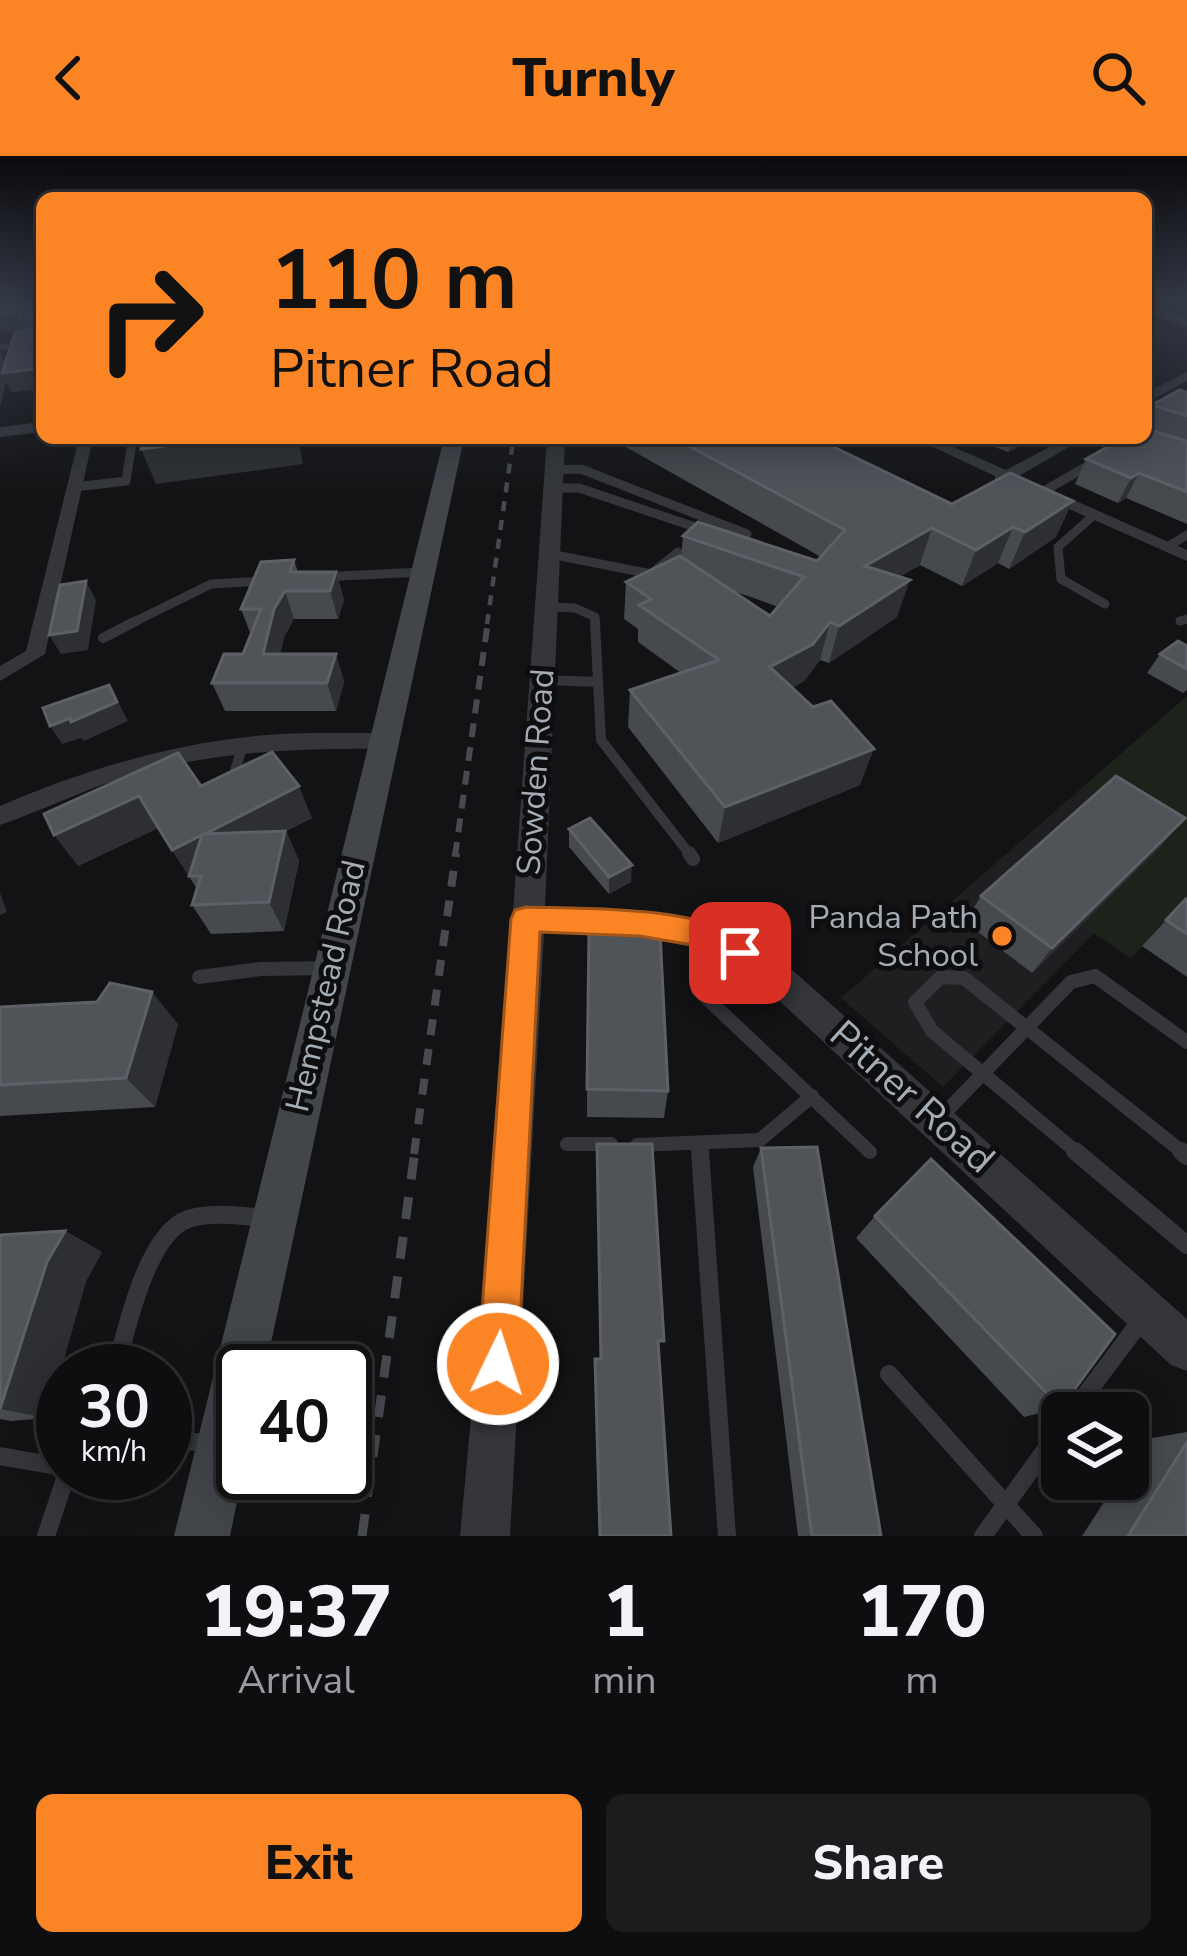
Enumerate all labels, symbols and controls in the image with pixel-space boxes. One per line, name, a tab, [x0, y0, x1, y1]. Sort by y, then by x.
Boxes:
text: Turnly	[512, 41, 675, 115]
icon: back	[36, 45, 102, 111]
icon: search	[1085, 45, 1151, 111]
text: 110 m	[270, 223, 518, 338]
icon: right	[72, 240, 228, 396]
text: Pitner Road	[270, 332, 554, 406]
street label: Sowden Road	[506, 667, 566, 877]
street label: Hempstead Road	[275, 856, 377, 1116]
place label: Panda Path School	[809, 895, 978, 978]
pin	[689, 902, 791, 1004]
icon: arrive	[707, 920, 773, 986]
marker: Panda Path School	[989, 923, 1015, 949]
street label: Pitner Road	[818, 1009, 1006, 1185]
position arrow	[435, 1301, 561, 1427]
speed limit sign: 40	[216, 1344, 372, 1500]
text: 30	[78, 1366, 150, 1448]
map controls	[1041, 1392, 1149, 1500]
button: layers	[1041, 1392, 1149, 1500]
text: km/h	[81, 1431, 147, 1472]
text: 19:37	[200, 1563, 392, 1661]
text: 1	[603, 1563, 646, 1661]
text: 170	[857, 1563, 987, 1661]
text: Arrival	[237, 1654, 355, 1707]
text: min	[592, 1654, 657, 1707]
text: m	[905, 1654, 939, 1707]
button: Exit	[36, 1794, 582, 1932]
button: Share	[606, 1794, 1151, 1932]

